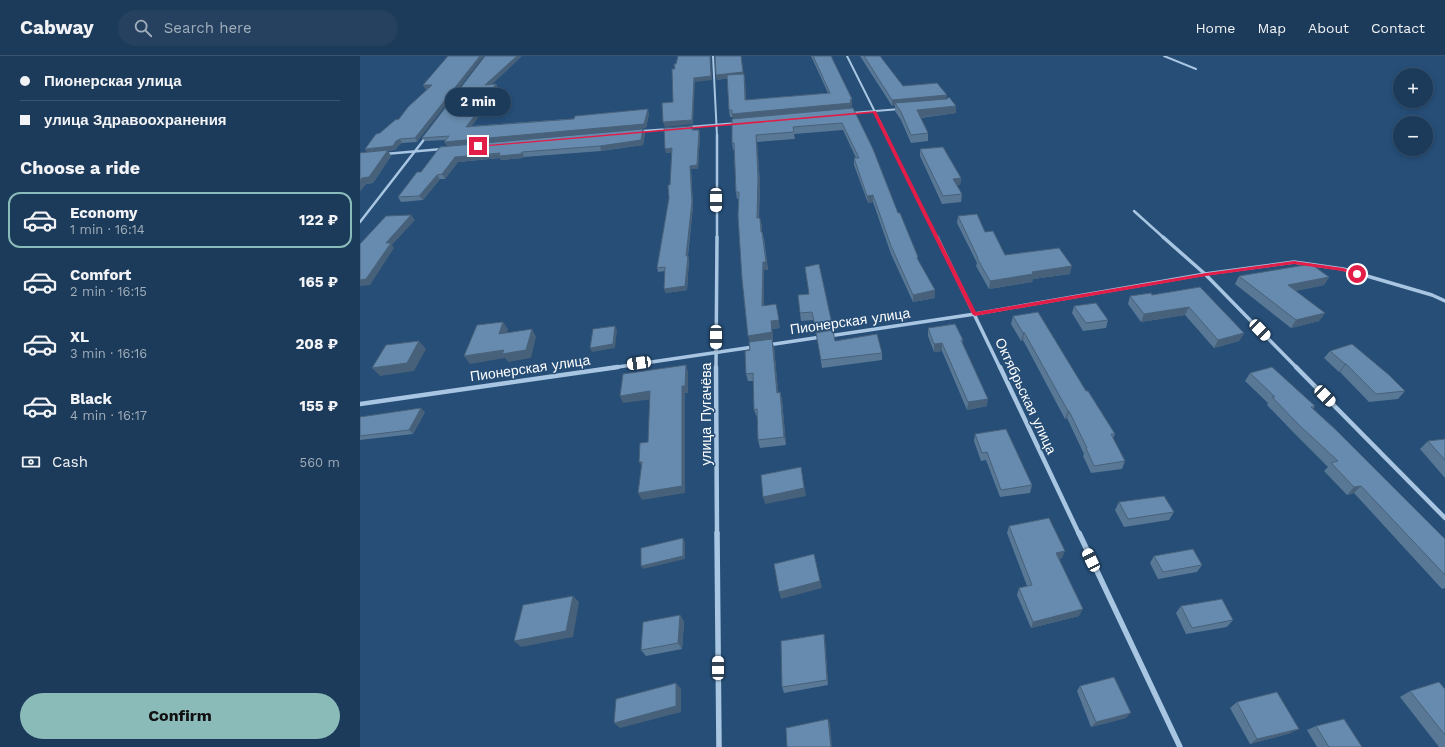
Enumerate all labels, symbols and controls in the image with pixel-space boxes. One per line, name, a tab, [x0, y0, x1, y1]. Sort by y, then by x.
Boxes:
search box	[118, 10, 398, 46]
text: Cabway	[20, 16, 94, 39]
icon: search	[132, 17, 154, 39]
text: Search here	[164, 19, 252, 37]
text: Home	[1195, 20, 1235, 36]
text: Map	[1257, 20, 1286, 36]
text: About	[1308, 20, 1349, 36]
text: Contact	[1371, 20, 1425, 36]
map controls	[1393, 68, 1433, 156]
button: +	[1393, 68, 1433, 108]
text: Пионерская улица	[44, 72, 182, 90]
callout: 2 min	[445, 88, 511, 116]
text: 2 min	[460, 94, 496, 109]
text: улица Здравоохранения	[44, 111, 227, 129]
button: −	[1393, 116, 1433, 156]
route end	[469, 137, 487, 155]
text: Choose a ride	[20, 157, 140, 178]
car	[710, 188, 722, 212]
icon: car	[22, 202, 58, 238]
text: Economy	[70, 204, 137, 222]
text: 122 ₽	[299, 211, 338, 229]
text: 1 min · 16:14	[70, 222, 145, 237]
icon: car	[22, 264, 58, 300]
route start	[1348, 265, 1366, 283]
text: Comfort	[70, 266, 131, 284]
text: 165 ₽	[299, 273, 338, 291]
text: 2 min · 16:15	[70, 284, 147, 299]
street label: Пионерская улица	[789, 305, 911, 337]
car	[1247, 317, 1273, 343]
car	[710, 325, 722, 349]
icon: car	[22, 326, 58, 362]
text: XL	[70, 328, 89, 346]
text: 208 ₽	[295, 335, 338, 353]
street label: Октябрьская улица	[992, 335, 1060, 457]
text: 3 min · 16:16	[70, 346, 147, 361]
street label: Пионерская улица	[469, 352, 591, 384]
car	[626, 355, 652, 371]
street label: улица Пугачёва	[698, 362, 714, 465]
car	[1312, 383, 1338, 409]
icon: car	[22, 388, 58, 424]
text: Black	[70, 390, 112, 408]
text: 155 ₽	[299, 397, 338, 415]
text: 4 min · 16:17	[70, 408, 147, 423]
icon: cash	[20, 451, 42, 473]
text: Cash	[52, 453, 88, 471]
text: 560 m	[300, 455, 340, 470]
car	[1080, 547, 1102, 573]
car	[712, 656, 724, 680]
button: Confirm	[20, 693, 340, 739]

